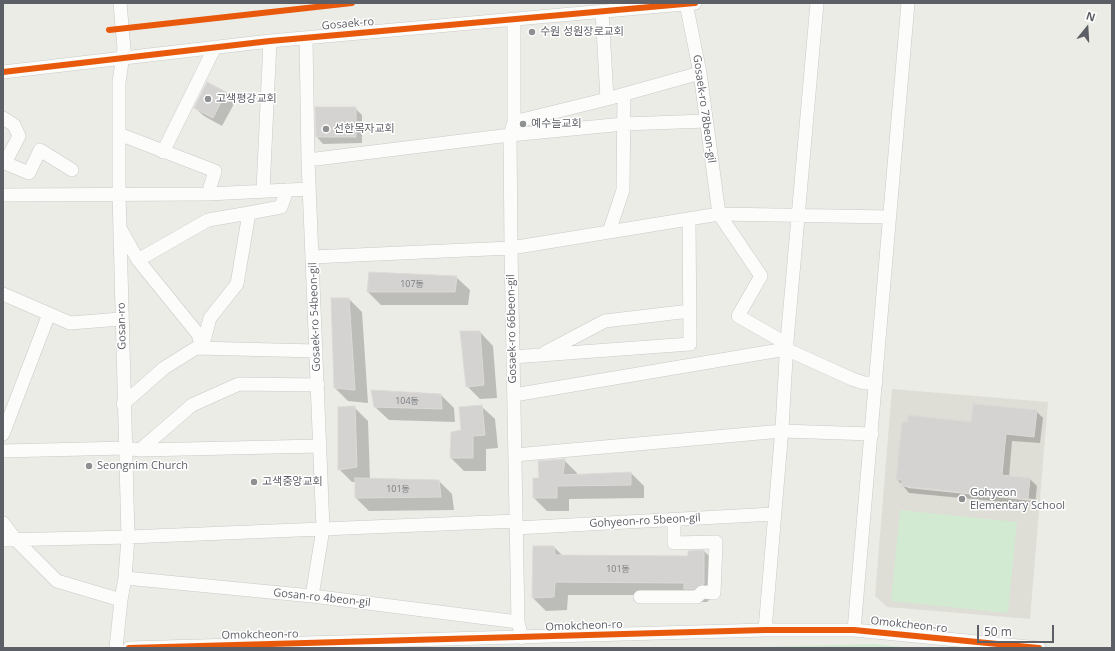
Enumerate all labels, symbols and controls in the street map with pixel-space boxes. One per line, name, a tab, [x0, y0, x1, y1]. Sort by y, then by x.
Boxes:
north arrow	[1067, 8, 1107, 48]
text: N	[1084, 8, 1097, 25]
street label: Gosaek-ro	[321, 15, 375, 33]
place label: 수원 성원장로교회	[540, 25, 624, 39]
marker: 수원 성원장로교회	[527, 27, 537, 37]
street label: Gosaek-ro 78beon-gil	[690, 54, 718, 164]
place label: 고색평강교회	[216, 92, 277, 106]
marker: 고색평강교회	[203, 94, 213, 104]
place label: 예수늘교회	[531, 117, 582, 131]
marker: 예수늘교회	[518, 119, 528, 129]
place label: 선한목자교회	[334, 122, 395, 136]
marker: 선한목자교회	[321, 124, 331, 134]
street label: Gosaek-ro 54beon-gil	[306, 262, 324, 372]
street label: Gosaek-ro 66beon-gil	[504, 274, 520, 384]
house number: 107동	[400, 279, 424, 289]
street label: Gosan-ro	[115, 302, 129, 350]
house number: 104동	[395, 396, 419, 406]
place label: Seongnim Church	[97, 459, 188, 473]
marker: Seongnim Church	[84, 461, 94, 471]
place label: 고색중앙교회	[262, 475, 323, 489]
marker: 고색중앙교회	[249, 477, 259, 487]
house number: 101동	[386, 484, 410, 494]
place label: Gohyeon Elementary School	[970, 486, 1065, 512]
marker: Gohyeon Elementary School	[957, 494, 967, 504]
street label: Gohyeon-ro 5beon-gil	[589, 511, 701, 531]
house number: 101동	[606, 564, 630, 574]
street label: Gosan-ro 4beon-gil	[273, 586, 371, 610]
street label: Omokcheon-ro	[870, 614, 948, 636]
scale bar	[979, 617, 1056, 643]
street label: Omokcheon-ro	[545, 618, 623, 634]
text: 50 m	[984, 623, 1012, 640]
street label: Omokcheon-ro	[221, 628, 299, 642]

